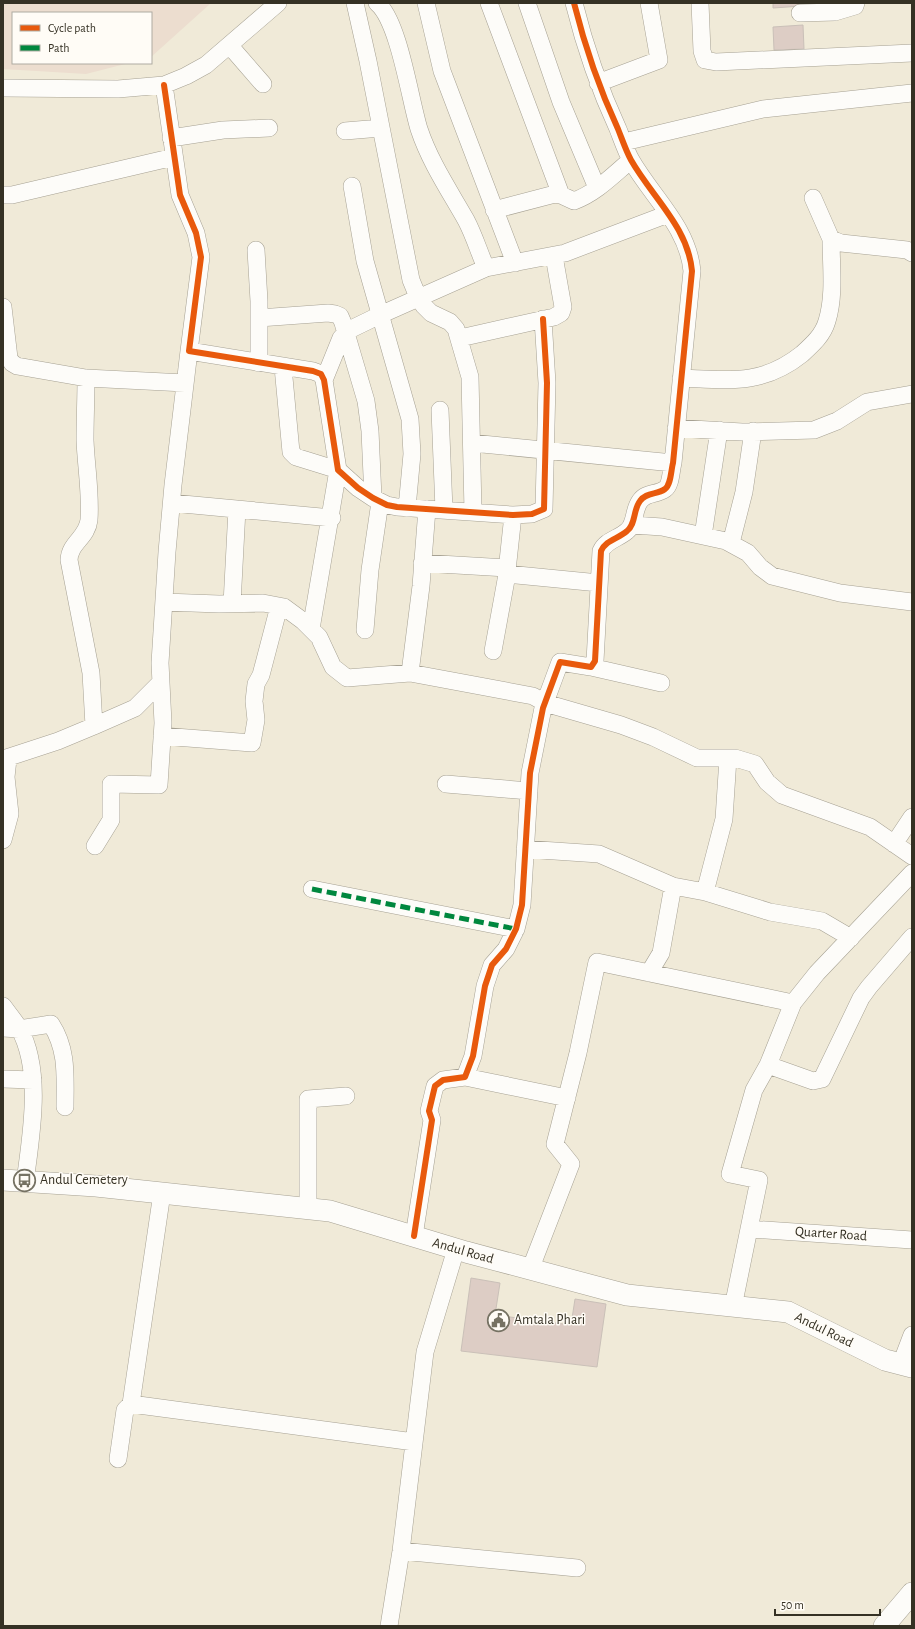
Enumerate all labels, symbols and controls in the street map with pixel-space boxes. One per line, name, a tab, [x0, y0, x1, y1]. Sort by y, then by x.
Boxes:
legend	[12, 12, 152, 64]
text: Cycle path	[48, 22, 96, 35]
text: Path	[48, 42, 70, 54]
bus stop icon: Andul Cemetery	[12, 1167, 38, 1193]
place label: Andul Cemetery	[40, 1173, 128, 1187]
street label: Quarter Road	[794, 1224, 868, 1244]
street label: Andul Road	[431, 1236, 495, 1266]
public building icon: Amtala Phari	[486, 1307, 512, 1333]
street label: Andul Road	[793, 1310, 855, 1350]
place label: Amtala Phari	[514, 1313, 585, 1327]
scale bar	[775, 1591, 880, 1617]
text: 50 m	[781, 1599, 804, 1611]

